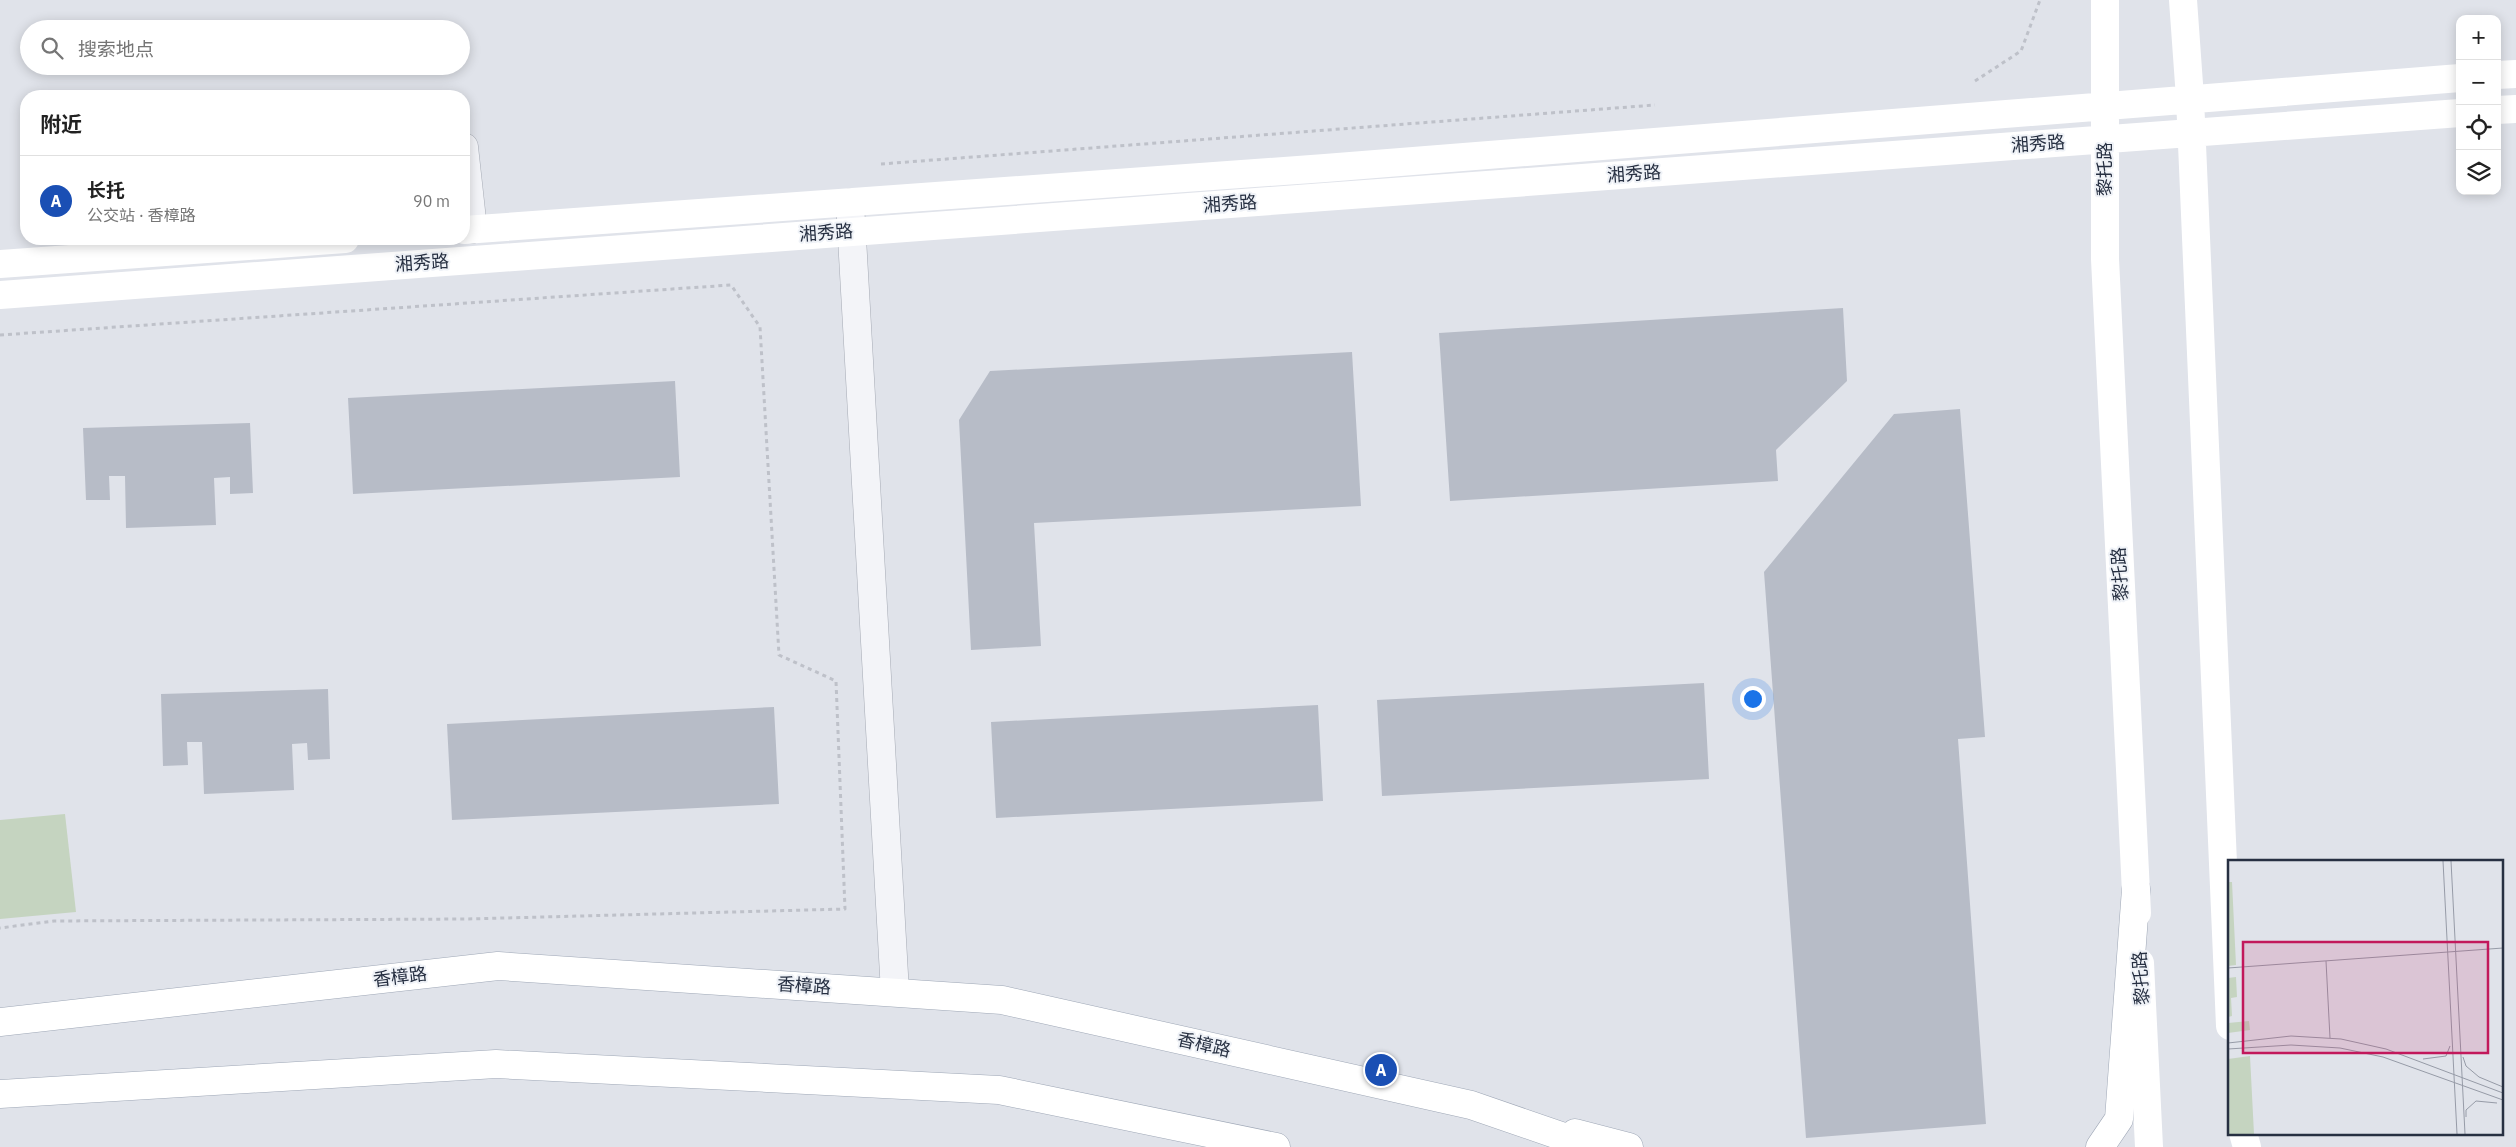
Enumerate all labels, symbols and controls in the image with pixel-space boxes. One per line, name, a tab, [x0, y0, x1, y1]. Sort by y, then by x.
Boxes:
map controls	[2456, 15, 2501, 195]
button: +	[2456, 15, 2501, 60]
search box	[20, 20, 470, 75]
icon: search	[38, 34, 66, 62]
text: 搜索地点	[78, 37, 154, 61]
button: −	[2456, 60, 2501, 105]
button: locate	[2456, 105, 2501, 150]
text: 附近	[40, 110, 82, 138]
street label: 湘秀路	[2010, 130, 2066, 157]
street label: 黎托路	[2093, 142, 2116, 196]
button: layers	[2456, 150, 2501, 195]
street label: 湘秀路	[1606, 160, 1662, 187]
text: 长托	[87, 178, 125, 202]
street label: 湘秀路	[1202, 190, 1258, 217]
text: A	[51, 191, 61, 211]
text: 90 m	[413, 191, 450, 211]
text: 公交站 · 香樟路	[87, 205, 196, 225]
street label: 湘秀路	[798, 219, 854, 246]
street label: 湘秀路	[394, 249, 450, 276]
street label: 黎托路	[2107, 546, 2132, 602]
your location	[1740, 686, 1766, 712]
inset map	[2228, 860, 2504, 1134]
street label: 黎托路	[2128, 950, 2153, 1006]
street label: 香樟路	[372, 962, 428, 991]
street label: 香樟路	[776, 972, 832, 999]
street label: 香樟路	[1175, 1027, 1233, 1062]
pin: A	[1365, 1051, 1397, 1089]

